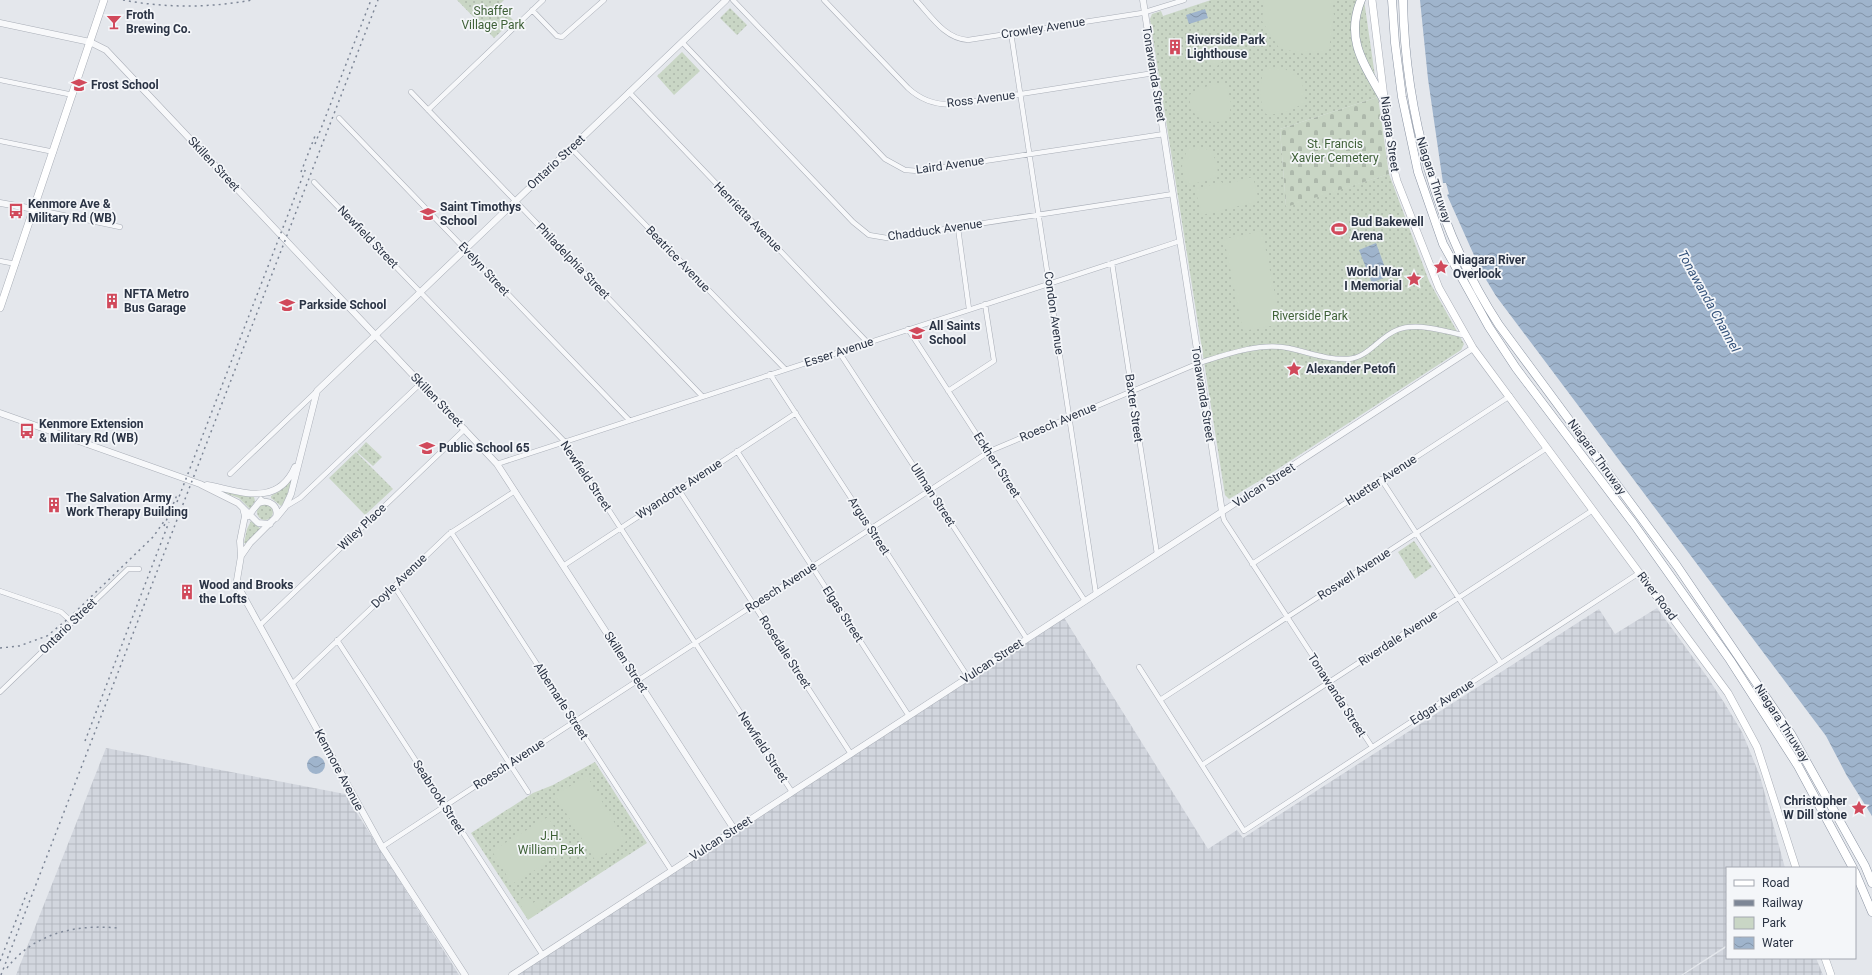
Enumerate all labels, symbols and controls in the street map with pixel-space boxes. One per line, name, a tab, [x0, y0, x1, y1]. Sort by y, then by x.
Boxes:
park label: Shaffer Village Park	[461, 4, 526, 32]
place label: Froth Brewing Co.	[126, 8, 191, 36]
bar icon: Froth Brewing Co.	[105, 13, 123, 31]
street label: Crowley Avenue	[1000, 14, 1086, 42]
street label: Tonawanda Street	[1140, 25, 1168, 123]
place label: Riverside Park Lighthouse	[1187, 33, 1266, 61]
building icon: Riverside Park Lighthouse	[1166, 38, 1184, 56]
school or university icon: Frost School	[70, 76, 88, 94]
place label: Frost School	[91, 78, 159, 92]
street label: Ross Avenue	[946, 88, 1016, 110]
street label: Niagara Street	[1378, 95, 1402, 173]
street label: Ontario Street	[524, 132, 588, 192]
street label: Skillen Street	[185, 134, 243, 194]
street label: Niagara Thruway	[1413, 135, 1455, 225]
park label: St. Francis Xavier Cemetery	[1291, 137, 1379, 165]
street label: Laird Avenue	[915, 153, 985, 177]
street label: Henrietta Avenue	[711, 179, 785, 255]
place label: Kenmore Ave & Military Rd (WB)	[28, 197, 116, 225]
place label: Saint Timothys School	[440, 200, 521, 228]
bus stop icon: Kenmore Ave & Military Rd (WB)	[7, 202, 25, 220]
street label: Newfield Street	[335, 203, 401, 271]
school or university icon: Saint Timothys School	[419, 205, 437, 223]
place label: Bud Bakewell Arena	[1351, 215, 1424, 243]
street label: Chadduck Avenue	[887, 216, 983, 244]
street label: Philadelphia Street	[533, 220, 613, 302]
sports icon: Bud Bakewell Arena	[1330, 220, 1348, 238]
street label: Beatrice Avenue	[643, 223, 713, 295]
street label: Evelyn Street	[455, 239, 513, 299]
water label: Tonawanda Channel	[1675, 247, 1744, 355]
place label: Niagara River Overlook	[1453, 253, 1526, 281]
place icon: Niagara River Overlook	[1432, 258, 1450, 276]
place label: World War I Memorial	[1344, 265, 1403, 293]
place icon: World War I Memorial	[1405, 270, 1423, 288]
street label: Condon Avenue	[1041, 271, 1067, 355]
place label: NFTA Metro Bus Garage	[124, 287, 189, 315]
building icon: NFTA Metro Bus Garage	[103, 292, 121, 310]
school or university icon: Parkside School	[278, 296, 296, 314]
place label: Parkside School	[299, 298, 387, 312]
park label: Riverside Park	[1272, 309, 1349, 323]
place label: All Saints School	[929, 319, 980, 347]
school or university icon: All Saints School	[908, 324, 926, 342]
street label: Esser Avenue	[803, 334, 875, 370]
street label: Tonawanda Street	[1189, 345, 1217, 443]
place icon: Alexander Petofi	[1285, 360, 1303, 378]
place label: Alexander Petofi	[1306, 362, 1396, 376]
street label: Skillen Street	[408, 370, 466, 430]
street label: Baxter Street	[1122, 373, 1146, 443]
street label: Roesch Avenue	[1018, 400, 1098, 444]
street label: Niagara Thruway	[1565, 416, 1629, 498]
place label: Kenmore Extension & Military Rd (WB)	[39, 417, 144, 445]
bus stop icon: Kenmore Extension & Military Rd (WB)	[18, 422, 36, 440]
street label: Eckhert Street	[971, 430, 1023, 500]
street label: Newfield Street	[557, 438, 615, 514]
school or university icon: Public School 65	[418, 439, 436, 457]
place label: Public School 65	[439, 441, 530, 455]
street label: Huetter Avenue	[1343, 452, 1419, 508]
street label: Wyandotte Avenue	[633, 456, 725, 522]
street label: Vulcan Street	[1230, 460, 1298, 510]
street label: Ullman Street	[908, 461, 958, 529]
place label: The Salvation Army Work Therapy Building	[66, 491, 188, 519]
street label: Argus Street	[845, 495, 893, 558]
building icon: The Salvation Army Work Therapy Building	[45, 496, 63, 514]
street label: Wiley Place	[335, 501, 389, 553]
street label: Roswell Avenue	[1315, 545, 1393, 603]
street label: Doyle Avenue	[368, 551, 430, 611]
street label: Roesch Avenue	[743, 559, 819, 615]
street label: River Road	[1634, 569, 1680, 623]
place label: Wood and Brooks the Lofts	[199, 578, 293, 606]
building icon: Wood and Brooks the Lofts	[178, 583, 196, 601]
street label: Elgas Street	[820, 583, 866, 645]
street label: Ontario Street	[37, 595, 99, 657]
street label: Riverdale Avenue	[1356, 607, 1440, 669]
street label: Rosedale Street	[756, 613, 814, 691]
street label: Skillen Street	[601, 629, 651, 695]
street label: Vulcan Street	[958, 636, 1026, 686]
street label: Tonawanda Street	[1305, 651, 1369, 739]
street label: Albemarle Street	[531, 660, 591, 742]
street label: Edgar Avenue	[1408, 676, 1476, 728]
street label: Niagara Thruway	[1752, 681, 1813, 765]
street label: Newfield Street	[735, 709, 791, 785]
street label: Kenmore Avenue	[312, 727, 366, 813]
street label: Roesch Avenue	[471, 736, 547, 792]
street label: Seabrook Street	[410, 757, 468, 837]
place label: Christopher W Dill stone	[1783, 794, 1848, 822]
place icon: Christopher W Dill stone	[1850, 799, 1868, 817]
street label: Vulcan Street	[687, 813, 755, 863]
park label: J.H. William Park	[518, 829, 585, 857]
legend	[1726, 867, 1856, 959]
text: Road	[1762, 876, 1790, 890]
text: Railway	[1762, 896, 1803, 910]
text: Park	[1762, 916, 1787, 930]
text: Water	[1762, 936, 1793, 950]

